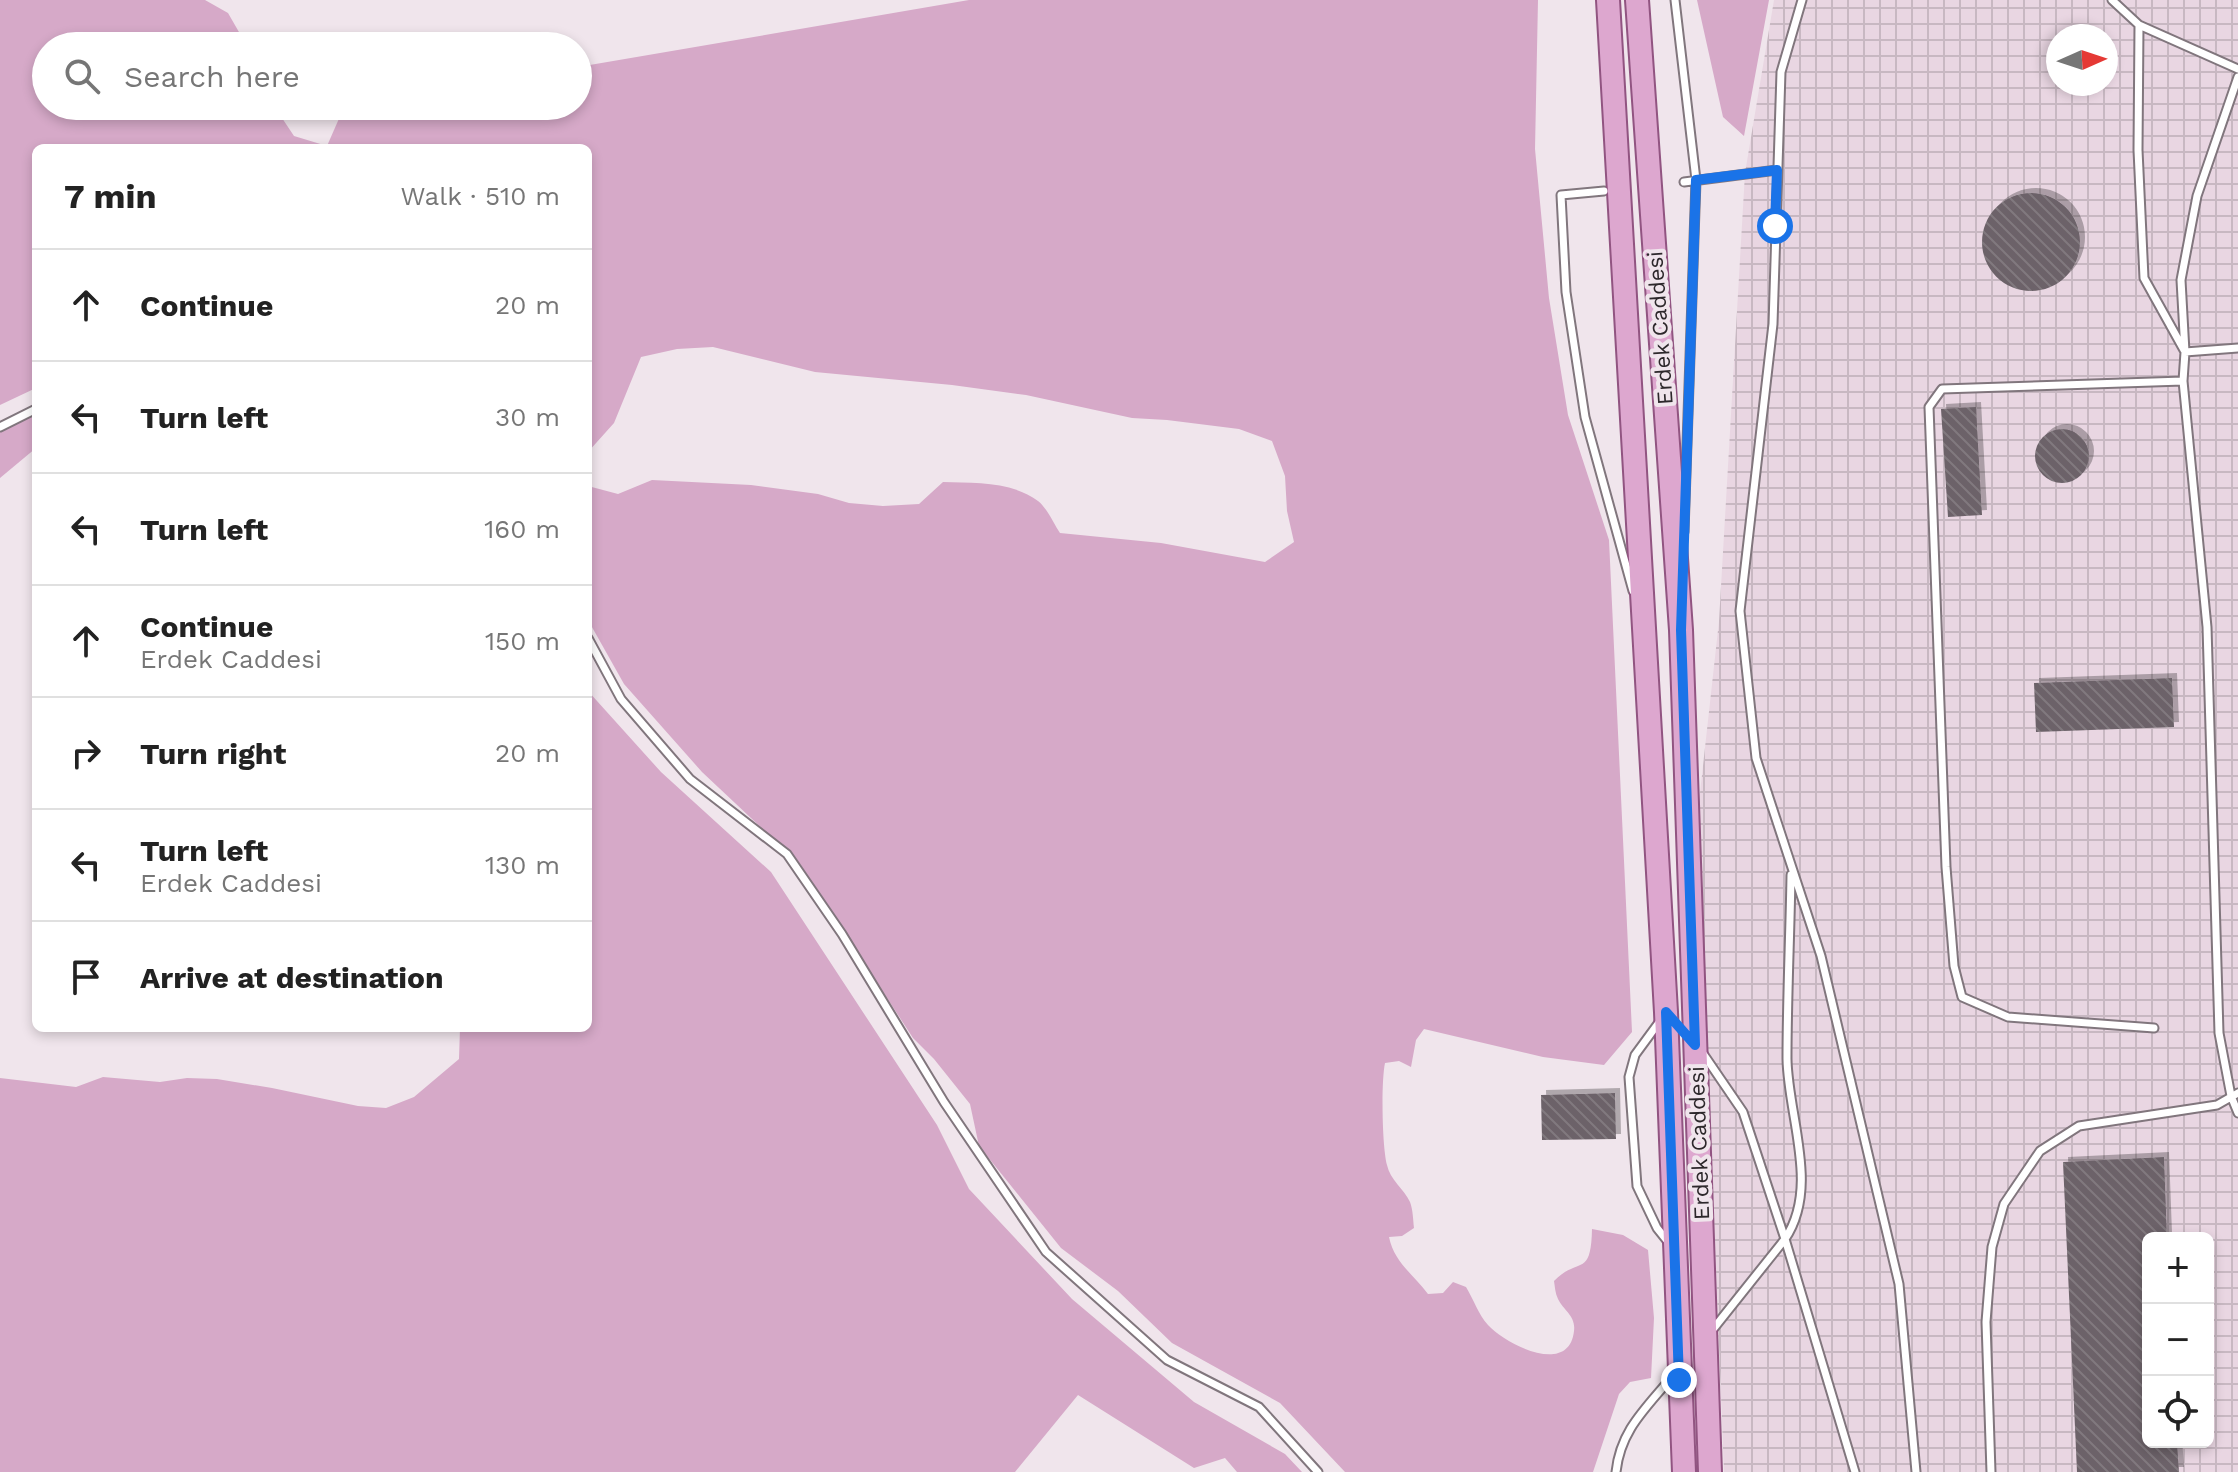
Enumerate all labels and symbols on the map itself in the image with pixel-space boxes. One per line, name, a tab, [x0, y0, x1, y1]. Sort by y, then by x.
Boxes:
north arrow	[2046, 24, 2118, 96]
route start	[1757, 208, 1793, 244]
street label: Erdek Caddesi	[1642, 250, 1678, 406]
street label: Erdek Caddesi	[1684, 1066, 1714, 1220]
route end	[1661, 1362, 1697, 1398]

